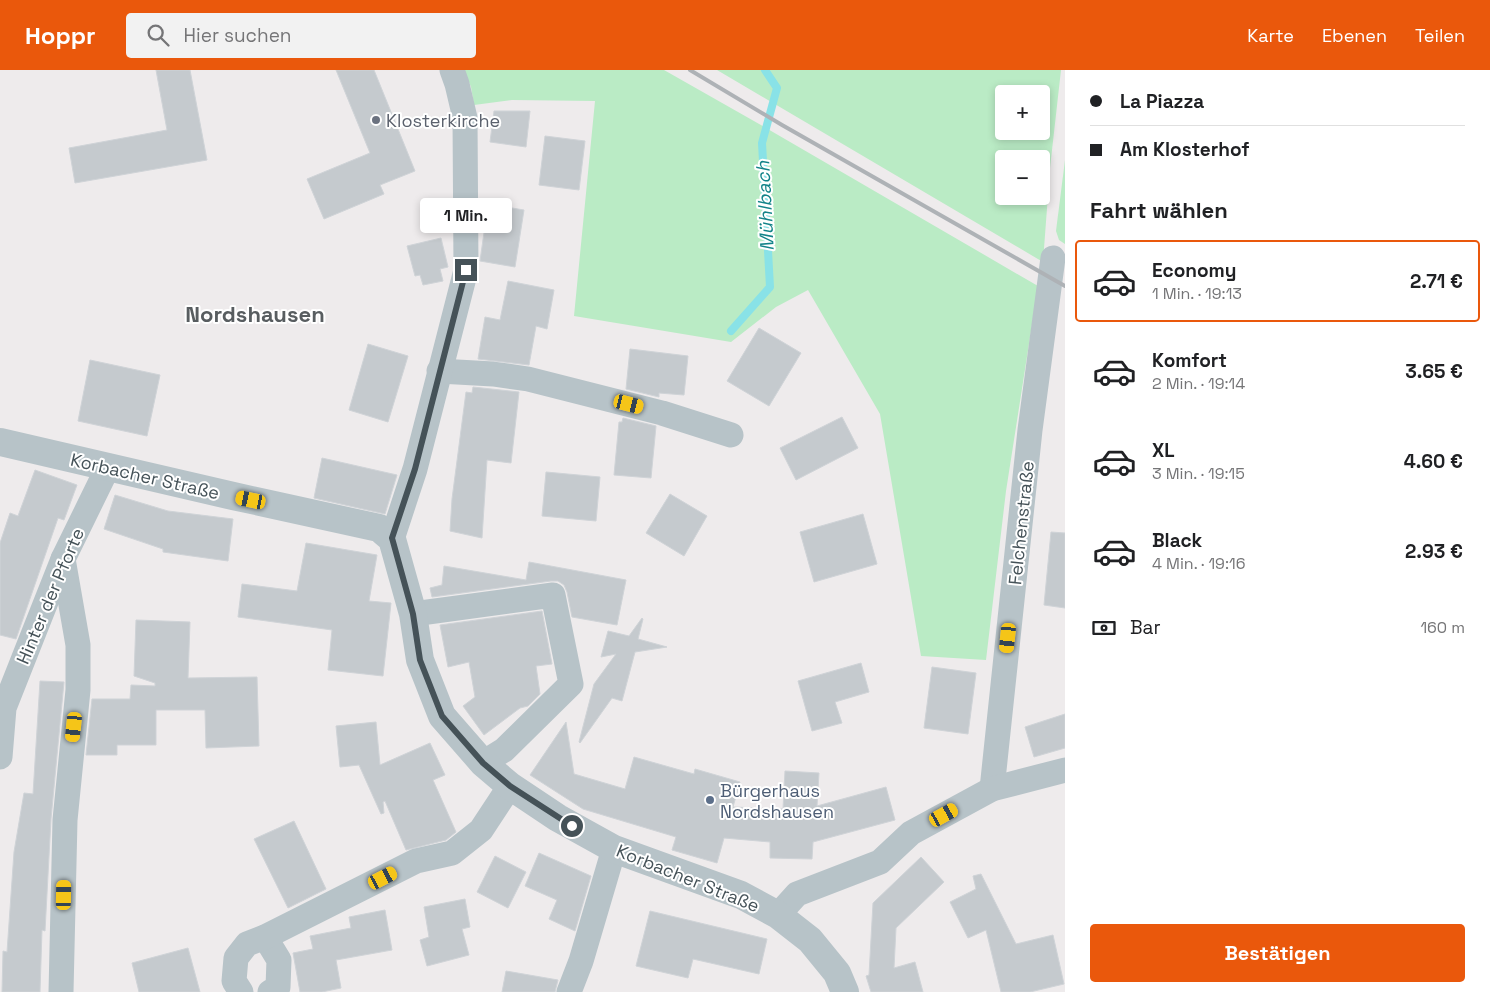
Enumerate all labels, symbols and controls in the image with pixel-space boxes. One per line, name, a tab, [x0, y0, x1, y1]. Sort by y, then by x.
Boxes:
search box	[126, 13, 476, 58]
text: Hoppr	[25, 20, 96, 51]
icon: search	[144, 21, 172, 49]
text: Hier suchen	[184, 23, 292, 48]
text: Karte	[1247, 24, 1294, 47]
text: Ebenen	[1322, 24, 1387, 47]
text: Teilen	[1415, 24, 1465, 47]
map controls	[995, 85, 1050, 205]
button: +	[995, 85, 1050, 140]
text: La Piazza	[1120, 89, 1204, 114]
place label: Klosterkirche	[386, 109, 500, 132]
marker: Klosterkirche	[370, 114, 382, 126]
text: Am Klosterhof	[1120, 137, 1250, 162]
button: −	[995, 150, 1050, 205]
water label: Mühlbach	[750, 160, 780, 252]
text: Fahrt wählen	[1090, 196, 1228, 224]
callout: 1 Min.	[420, 198, 512, 232]
text: 1 Min.	[444, 205, 488, 226]
text: Economy	[1152, 258, 1236, 283]
route end	[455, 259, 477, 281]
icon: car	[1092, 259, 1137, 304]
text: 2.71 €	[1410, 269, 1463, 294]
text: 1 Min. · 19:13	[1152, 283, 1242, 304]
district label: Nordshausen	[185, 300, 325, 328]
text: Komfort	[1152, 348, 1227, 373]
icon: car	[1092, 349, 1137, 394]
text: 3.65 €	[1405, 359, 1463, 384]
text: 2 Min. · 19:14	[1152, 373, 1245, 394]
car	[612, 393, 645, 415]
text: XL	[1152, 438, 1175, 463]
icon: car	[1092, 439, 1137, 484]
street label: Korbacher Straße	[68, 448, 222, 504]
text: 4.60 €	[1404, 449, 1463, 474]
street label: Felchenstraße	[1003, 460, 1039, 586]
text: 3 Min. · 19:15	[1152, 463, 1245, 484]
car	[234, 490, 267, 510]
street label: Hinter der Pforte	[11, 525, 89, 667]
text: Black	[1152, 528, 1202, 553]
icon: car	[1092, 529, 1137, 574]
text: 2.93 €	[1405, 539, 1463, 564]
text: 4 Min. · 19:16	[1152, 553, 1245, 574]
icon: cash	[1090, 614, 1118, 642]
text: Bar	[1130, 615, 1161, 640]
text: 160 m	[1420, 617, 1465, 638]
car	[998, 622, 1017, 654]
car	[64, 711, 83, 743]
place label: Bürgerhaus Nordshausen	[720, 779, 834, 823]
marker: Bürgerhaus Nordshausen	[704, 794, 716, 806]
car	[927, 801, 960, 829]
route start	[561, 815, 583, 837]
street label: Korbacher Straße	[613, 839, 763, 917]
car	[366, 865, 399, 891]
car	[56, 880, 71, 910]
button: Bestätigen	[1090, 924, 1465, 982]

